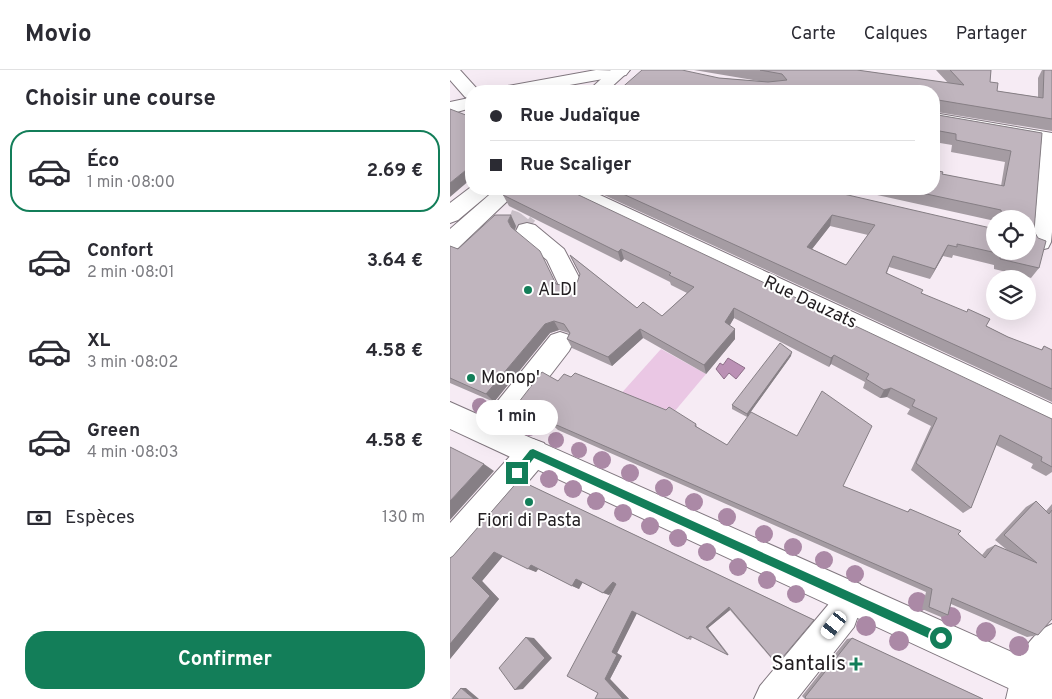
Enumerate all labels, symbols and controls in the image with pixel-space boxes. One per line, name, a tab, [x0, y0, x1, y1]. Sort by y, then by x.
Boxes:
text: Movio	[25, 20, 92, 50]
text: Carte	[791, 23, 836, 46]
text: Calques	[864, 23, 928, 46]
text: Partager	[956, 23, 1027, 46]
text: Choisir une course	[25, 86, 216, 113]
text: Rue Judaïque	[520, 104, 640, 128]
icon: car	[27, 149, 72, 194]
text: Éco	[87, 149, 119, 173]
text: Rue Scaliger	[520, 153, 632, 177]
text: 2.69 €	[367, 159, 423, 183]
text: 1 min · 08:00	[87, 173, 175, 193]
map controls	[986, 210, 1036, 320]
button: locate	[986, 210, 1036, 260]
icon: car	[27, 239, 72, 284]
text: Confort	[87, 239, 153, 263]
text: 3.64 €	[367, 249, 423, 273]
text: 2 min · 08:01	[87, 263, 175, 283]
button: layers	[986, 270, 1036, 320]
street label: Rue Dauzats	[760, 271, 860, 335]
place label: ALDI	[538, 279, 577, 302]
marker: ALDI	[522, 284, 534, 296]
icon: car	[27, 329, 72, 374]
text: XL	[87, 329, 110, 353]
text: 4.58 €	[366, 339, 423, 363]
text: 3 min · 08:02	[87, 353, 178, 373]
place label: Monop'	[481, 367, 540, 390]
marker: Monop'	[465, 372, 477, 384]
callout: 1 min	[476, 400, 558, 436]
text: 1 min	[498, 407, 536, 427]
icon: car	[27, 419, 72, 464]
text: Green	[87, 419, 140, 443]
text: 4.58 €	[366, 429, 423, 453]
text: 4 min · 08:03	[87, 443, 178, 463]
route end	[506, 462, 528, 484]
marker: Fiori di Pasta	[523, 496, 535, 508]
icon: cash	[25, 504, 53, 532]
text: Espèces	[65, 506, 135, 530]
text: 130 m	[382, 508, 425, 528]
place label: Fiori di Pasta	[477, 510, 581, 533]
car	[818, 609, 849, 641]
route start	[930, 627, 952, 649]
button: Confirmer	[25, 631, 425, 689]
place label: Santalis	[771, 651, 846, 678]
marker: Santalis	[850, 658, 862, 670]

